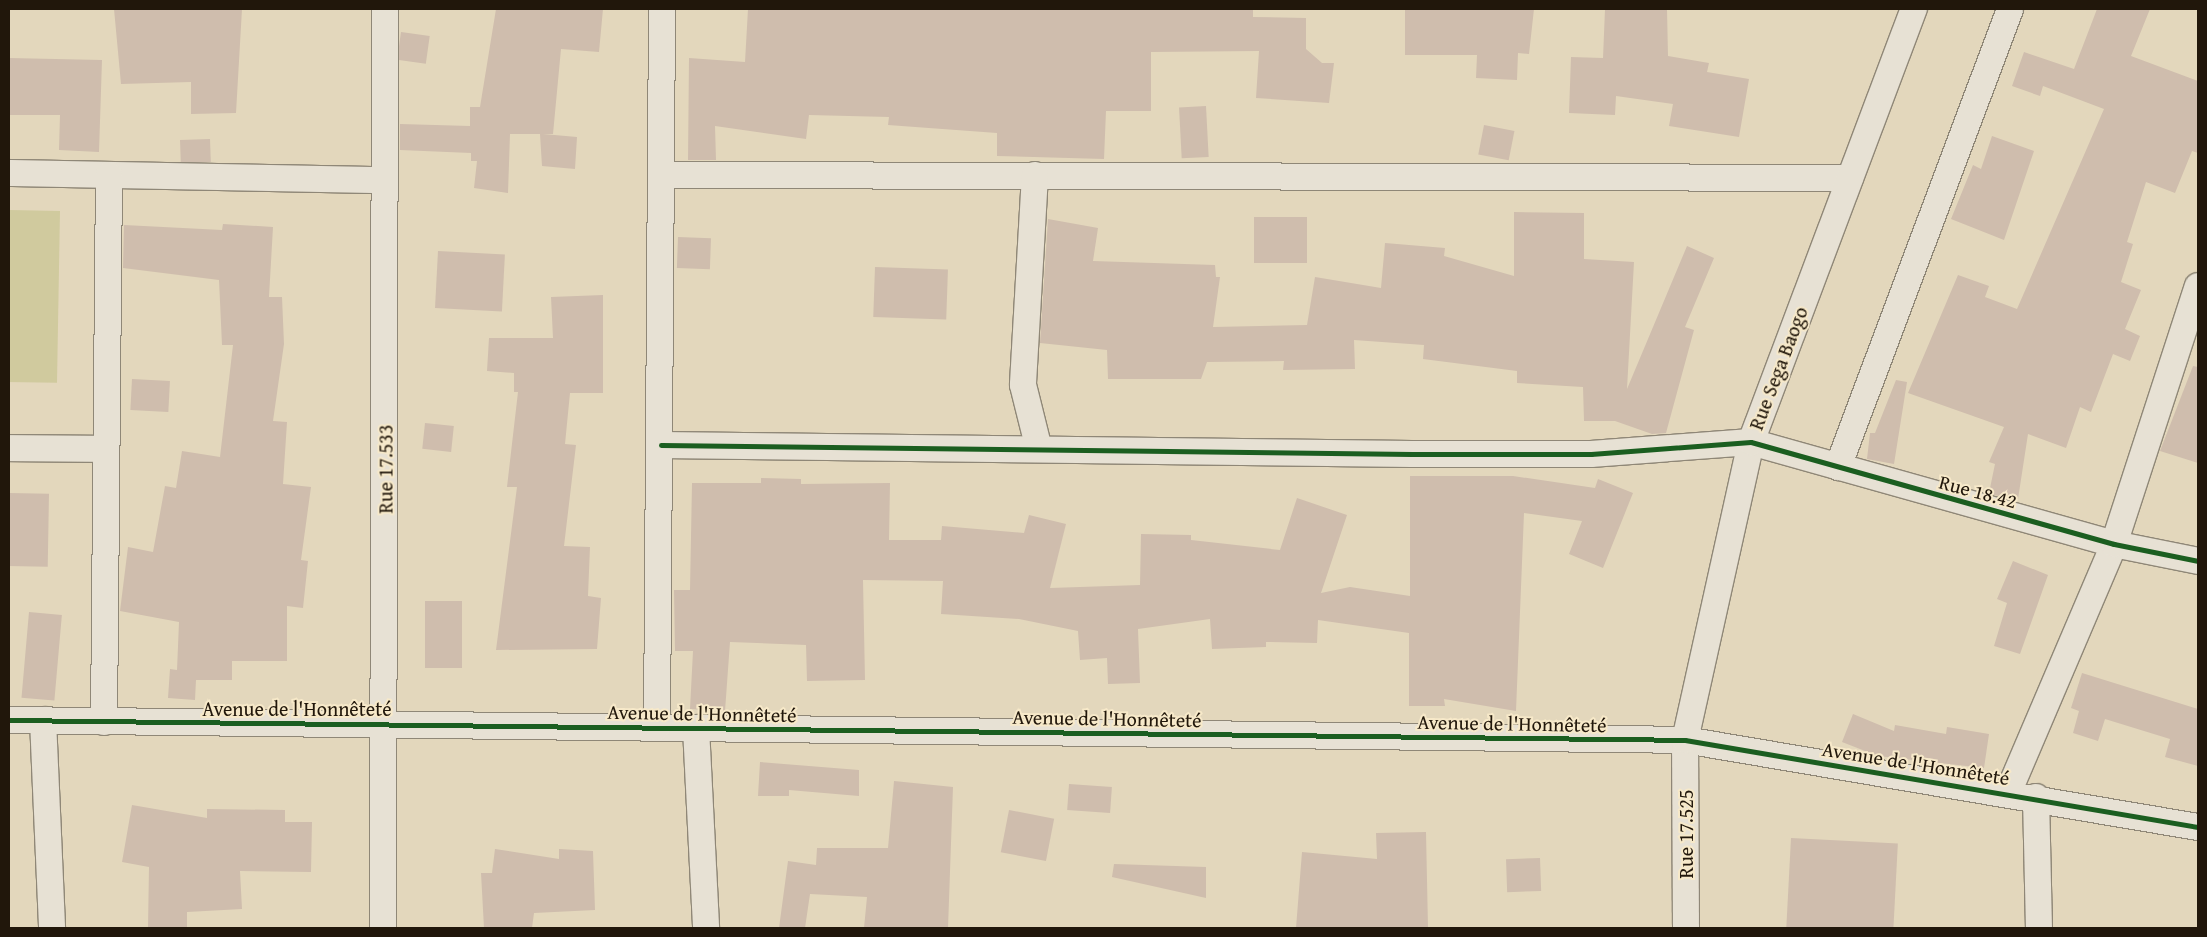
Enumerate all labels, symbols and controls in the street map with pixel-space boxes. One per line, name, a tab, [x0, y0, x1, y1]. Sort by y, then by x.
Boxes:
street label: Rue Sega Baogo	[1743, 303, 1813, 433]
street label: Rue 17.533	[373, 424, 397, 514]
street label: Rue 18.42	[1937, 469, 2019, 513]
street label: Avenue de l'Honnêteté	[202, 696, 392, 720]
street label: Avenue de l'Honnêteté	[607, 699, 797, 727]
street label: Avenue de l'Honnêteté	[1012, 704, 1202, 732]
street label: Avenue de l'Honnêteté	[1417, 709, 1607, 737]
street label: Avenue de l'Honnêteté	[1821, 736, 2011, 790]
street label: Rue 17.525	[1673, 789, 1697, 879]

